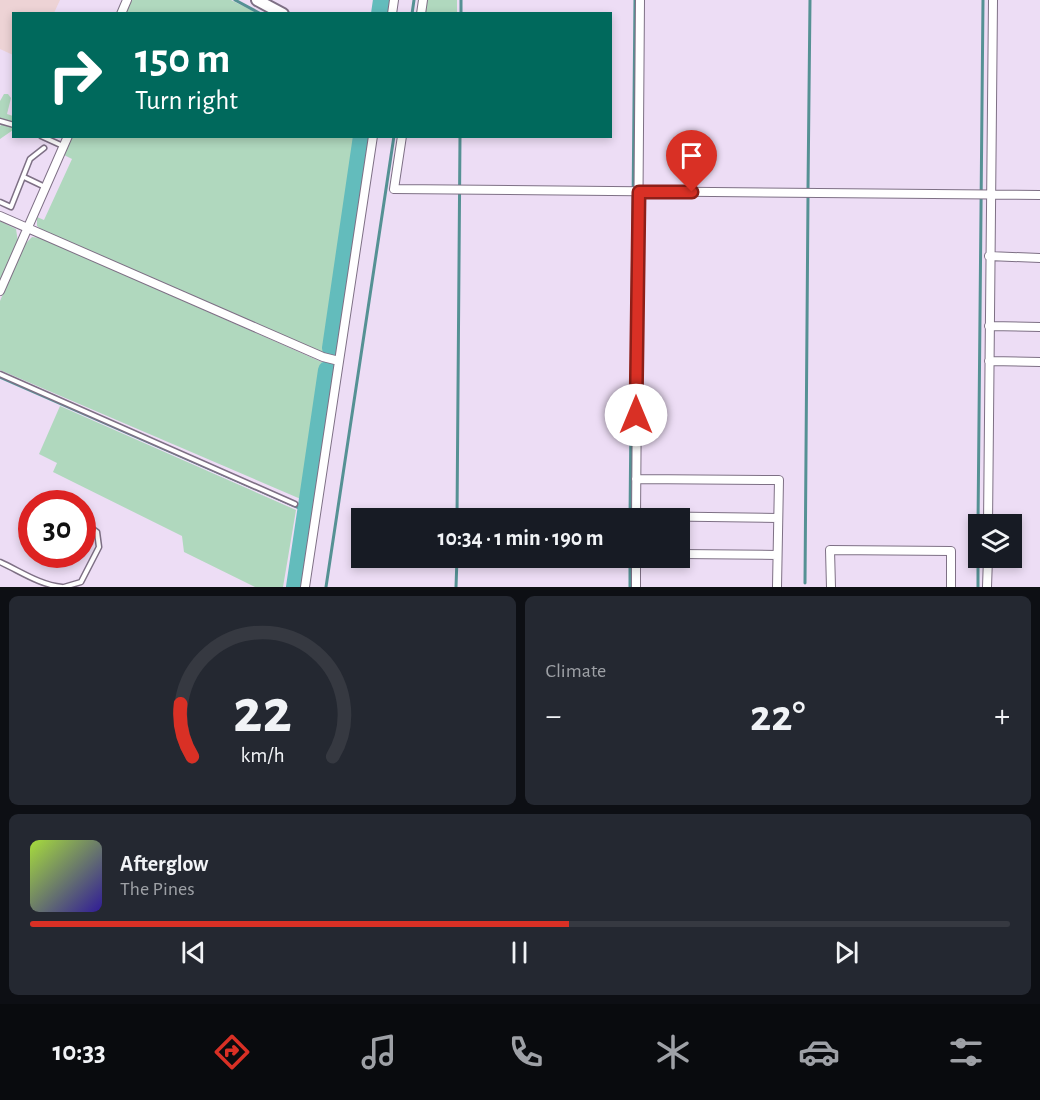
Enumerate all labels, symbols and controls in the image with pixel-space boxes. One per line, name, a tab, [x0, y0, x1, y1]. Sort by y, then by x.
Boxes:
icon: right	[36, 36, 114, 114]
text: 150 m	[135, 38, 230, 80]
text: Turn right	[135, 87, 238, 114]
pin	[666, 130, 717, 192]
icon: arrive	[675, 139, 708, 172]
position arrow	[604, 383, 668, 447]
speed limit sign: 30	[18, 490, 96, 568]
map controls	[968, 514, 1022, 568]
button: layers	[968, 514, 1022, 568]
text: 10:34 · 1 min · 190 m	[438, 527, 603, 549]
text: Climate	[546, 661, 606, 681]
text: 22	[233, 681, 292, 743]
text: 22°	[750, 694, 806, 739]
text: −	[546, 700, 561, 733]
text: +	[994, 700, 1010, 733]
text: km/h	[240, 746, 284, 767]
text: Afterglow	[120, 853, 208, 875]
text: The Pines	[120, 879, 195, 899]
icon: previous	[177, 936, 210, 969]
icon: pause	[503, 936, 536, 969]
icon: next	[830, 936, 863, 969]
icon: directions	[211, 1031, 253, 1073]
icon: music	[358, 1031, 400, 1073]
icon: phone	[505, 1031, 547, 1073]
icon: climate	[652, 1031, 694, 1073]
icon: car	[798, 1031, 840, 1073]
icon: filters	[945, 1031, 987, 1073]
text: 10:33	[52, 1038, 106, 1065]

